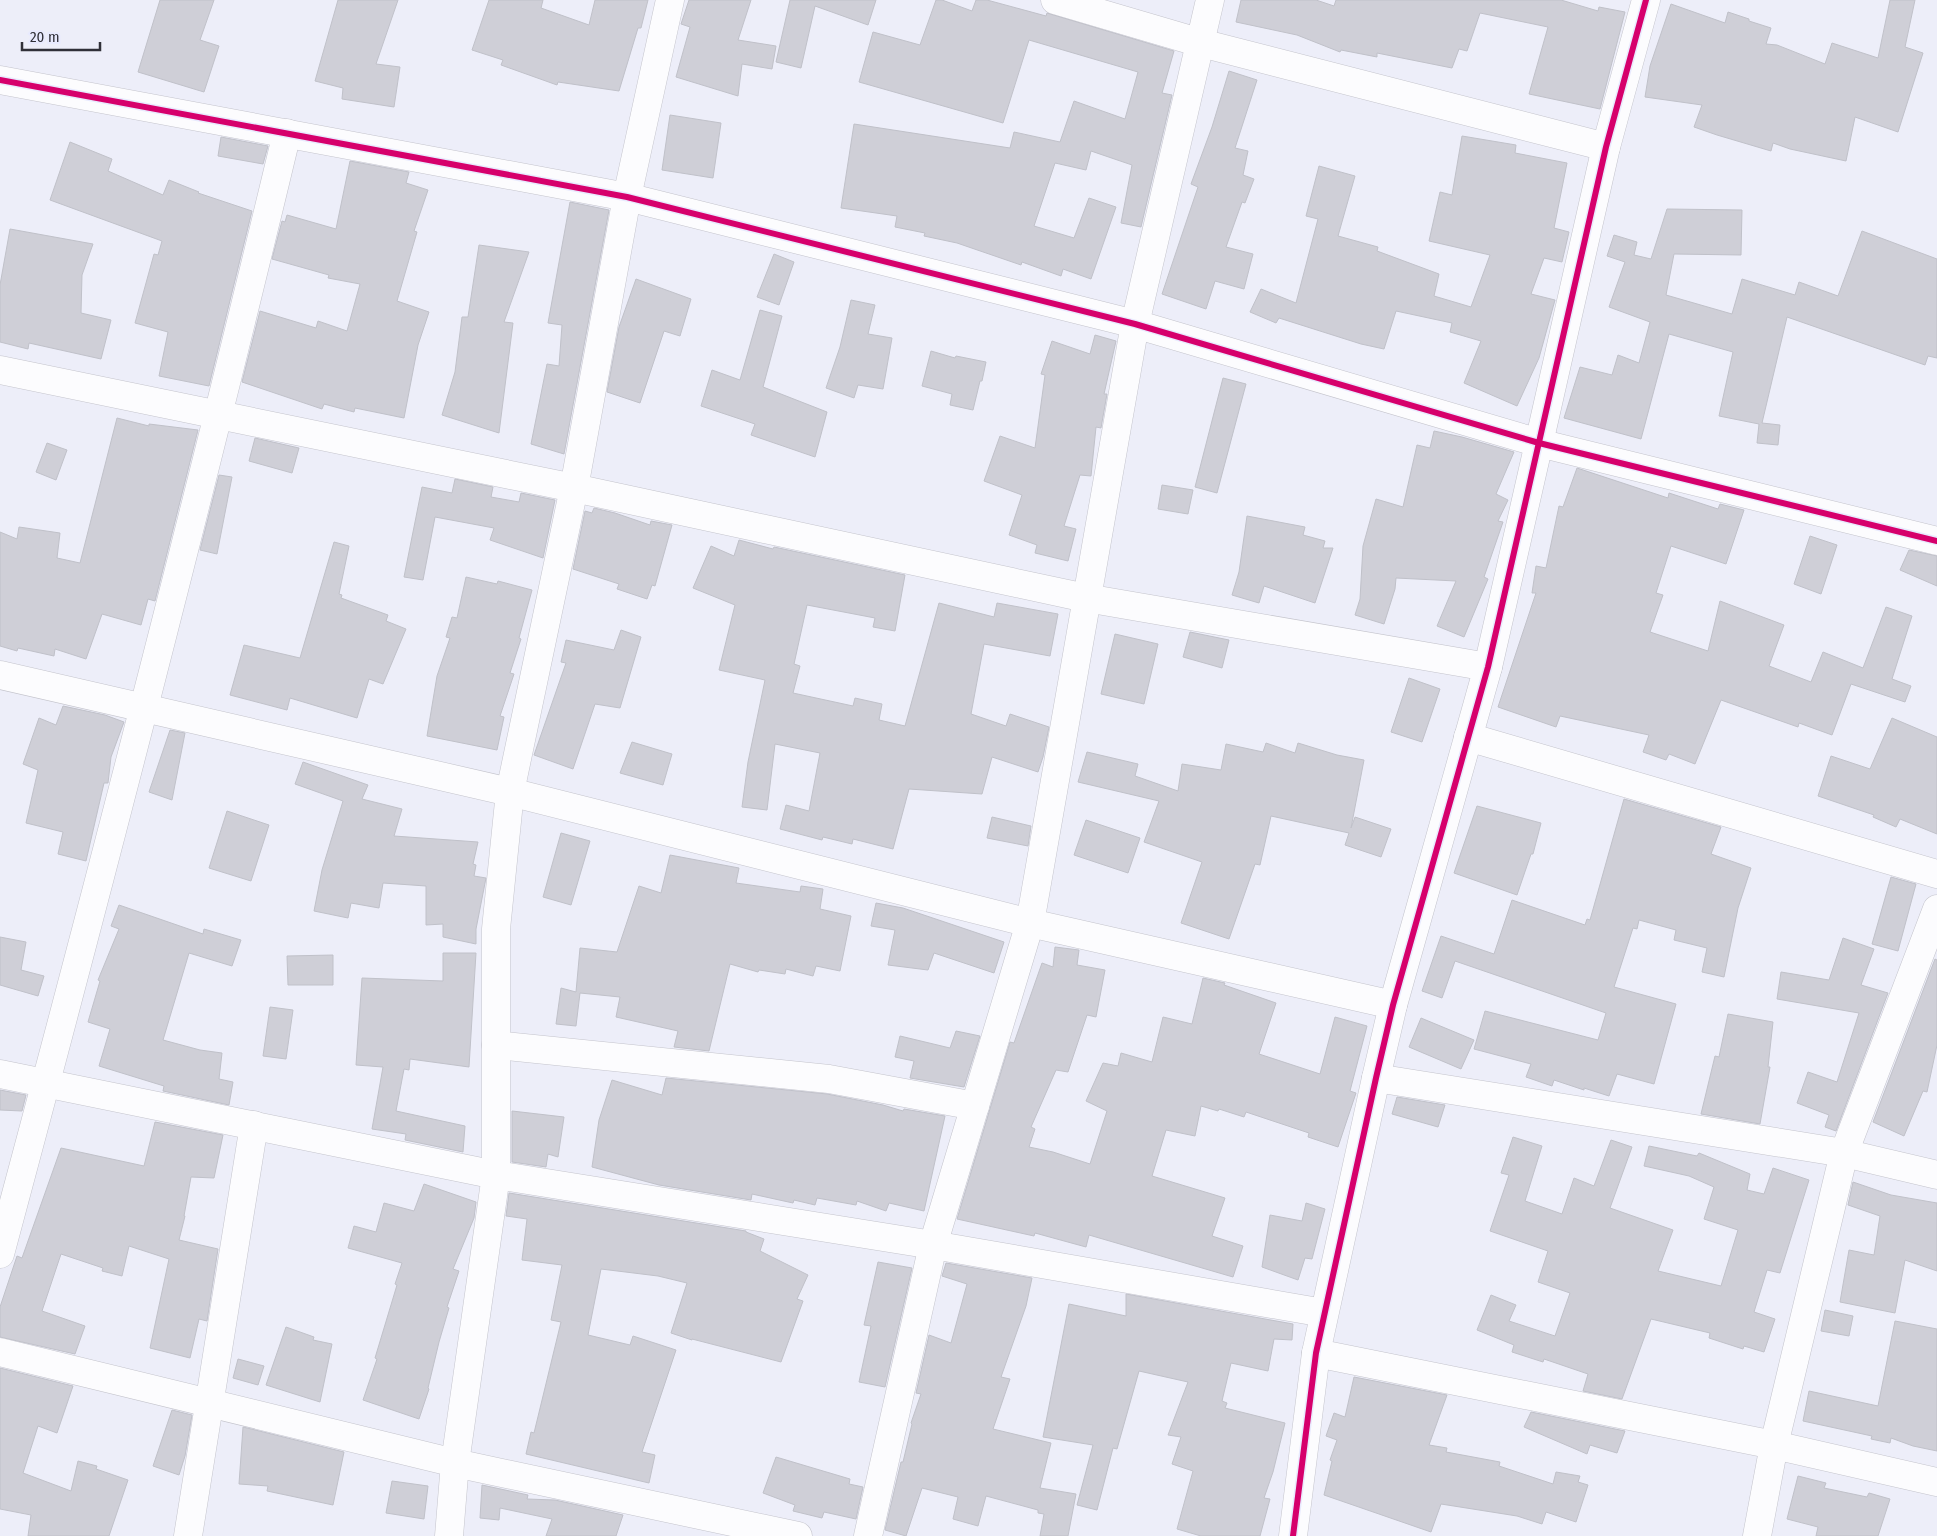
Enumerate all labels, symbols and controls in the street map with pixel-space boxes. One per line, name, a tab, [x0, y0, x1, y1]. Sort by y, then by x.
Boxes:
scale bar	[22, 20, 100, 52]
text: 20 m	[30, 28, 60, 46]

